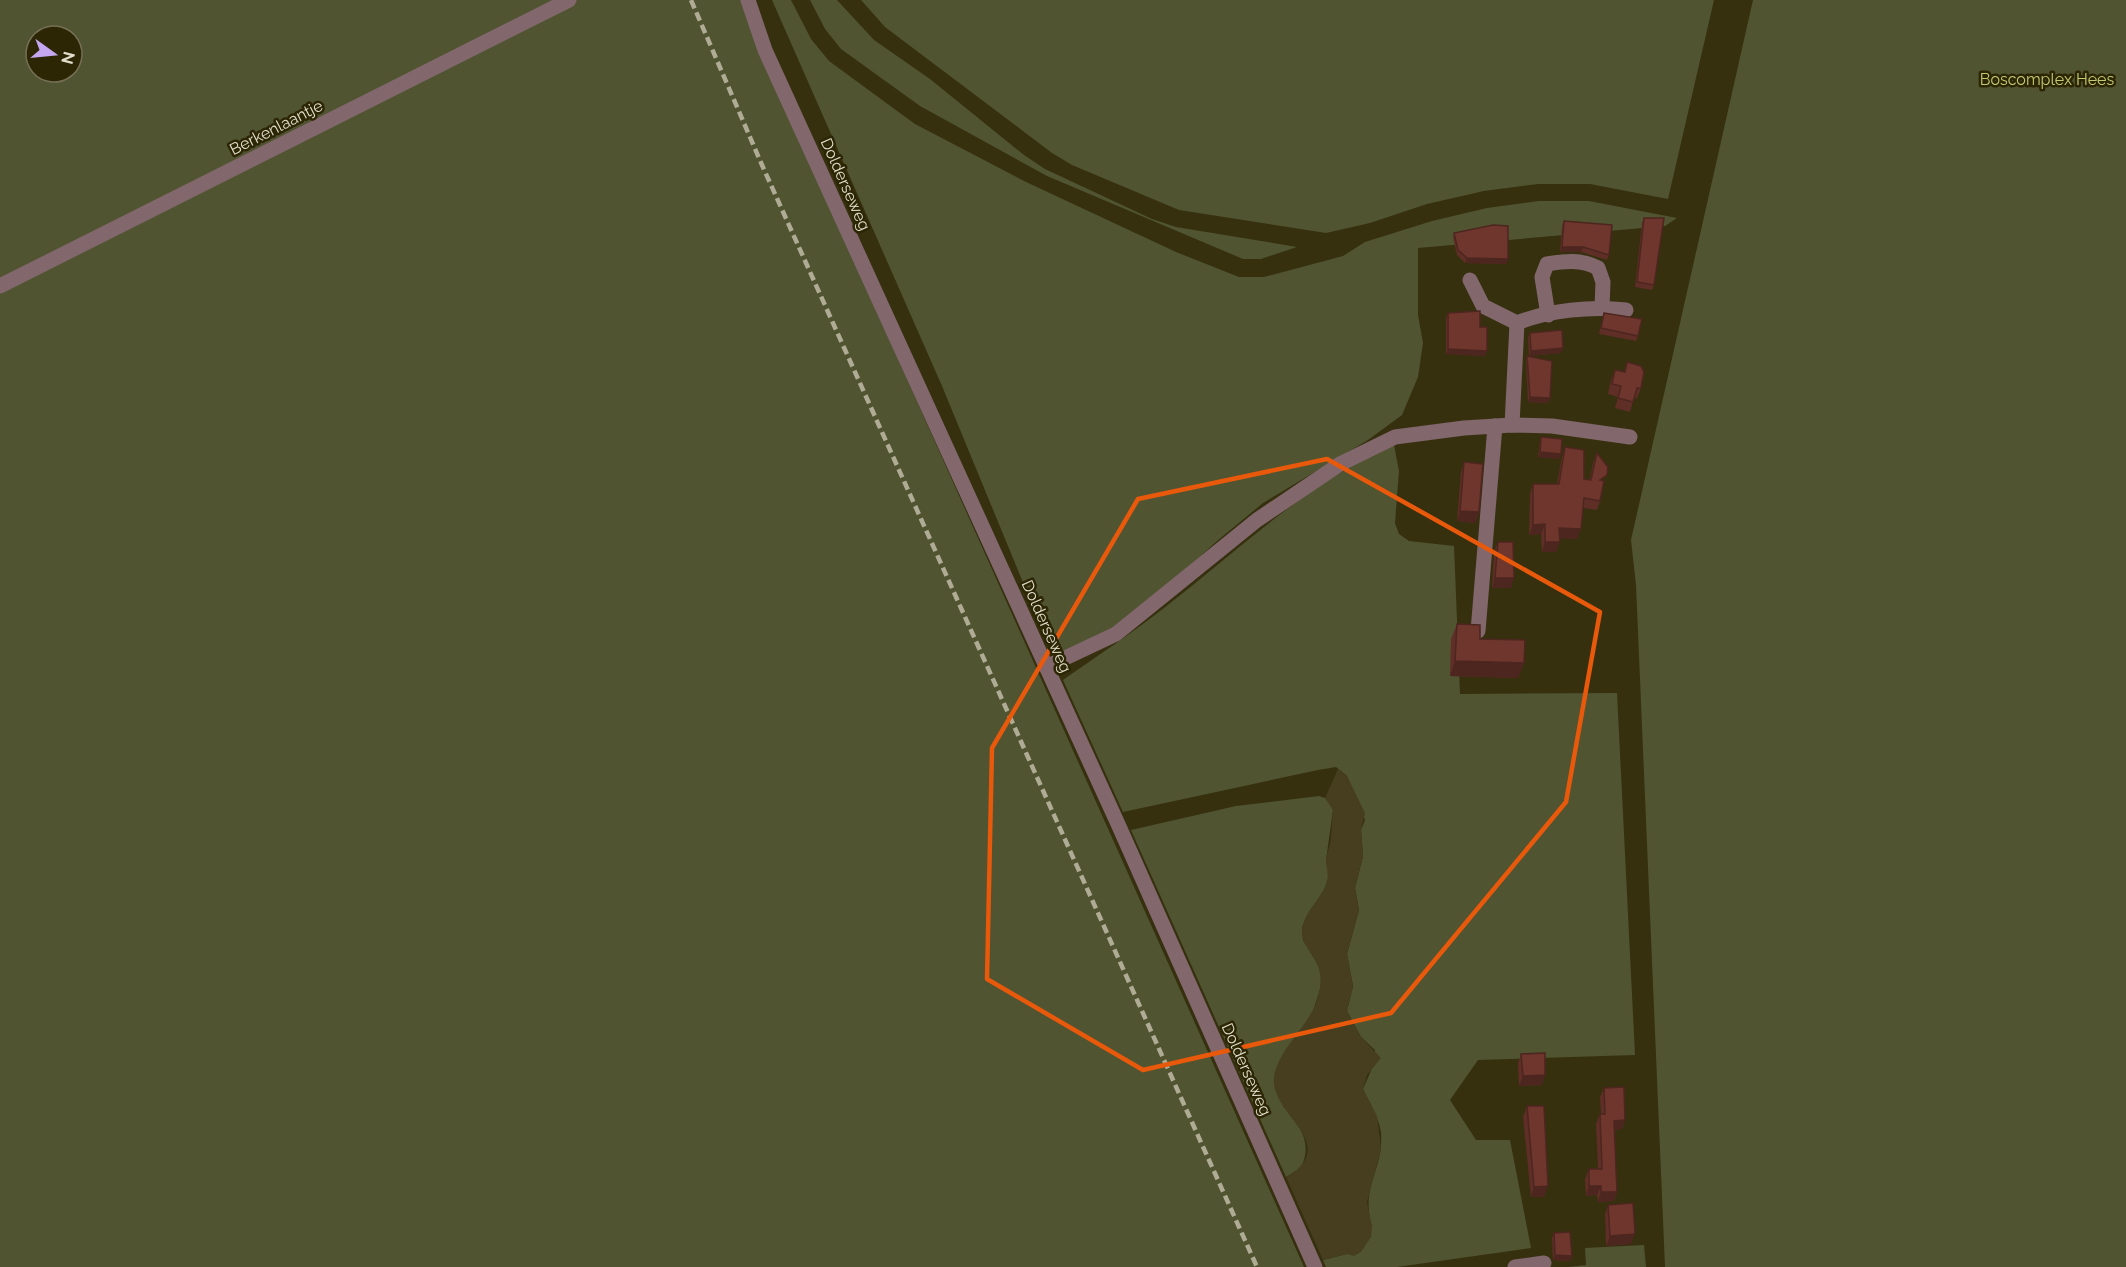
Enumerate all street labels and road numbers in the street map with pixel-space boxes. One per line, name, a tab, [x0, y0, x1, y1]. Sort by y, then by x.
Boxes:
street label: Berkenlaantje	[227, 96, 326, 159]
street label: Dolderseweg	[817, 135, 874, 233]
street label: Dolderseweg	[1018, 577, 1075, 675]
street label: Dolderseweg	[1218, 1020, 1275, 1118]

